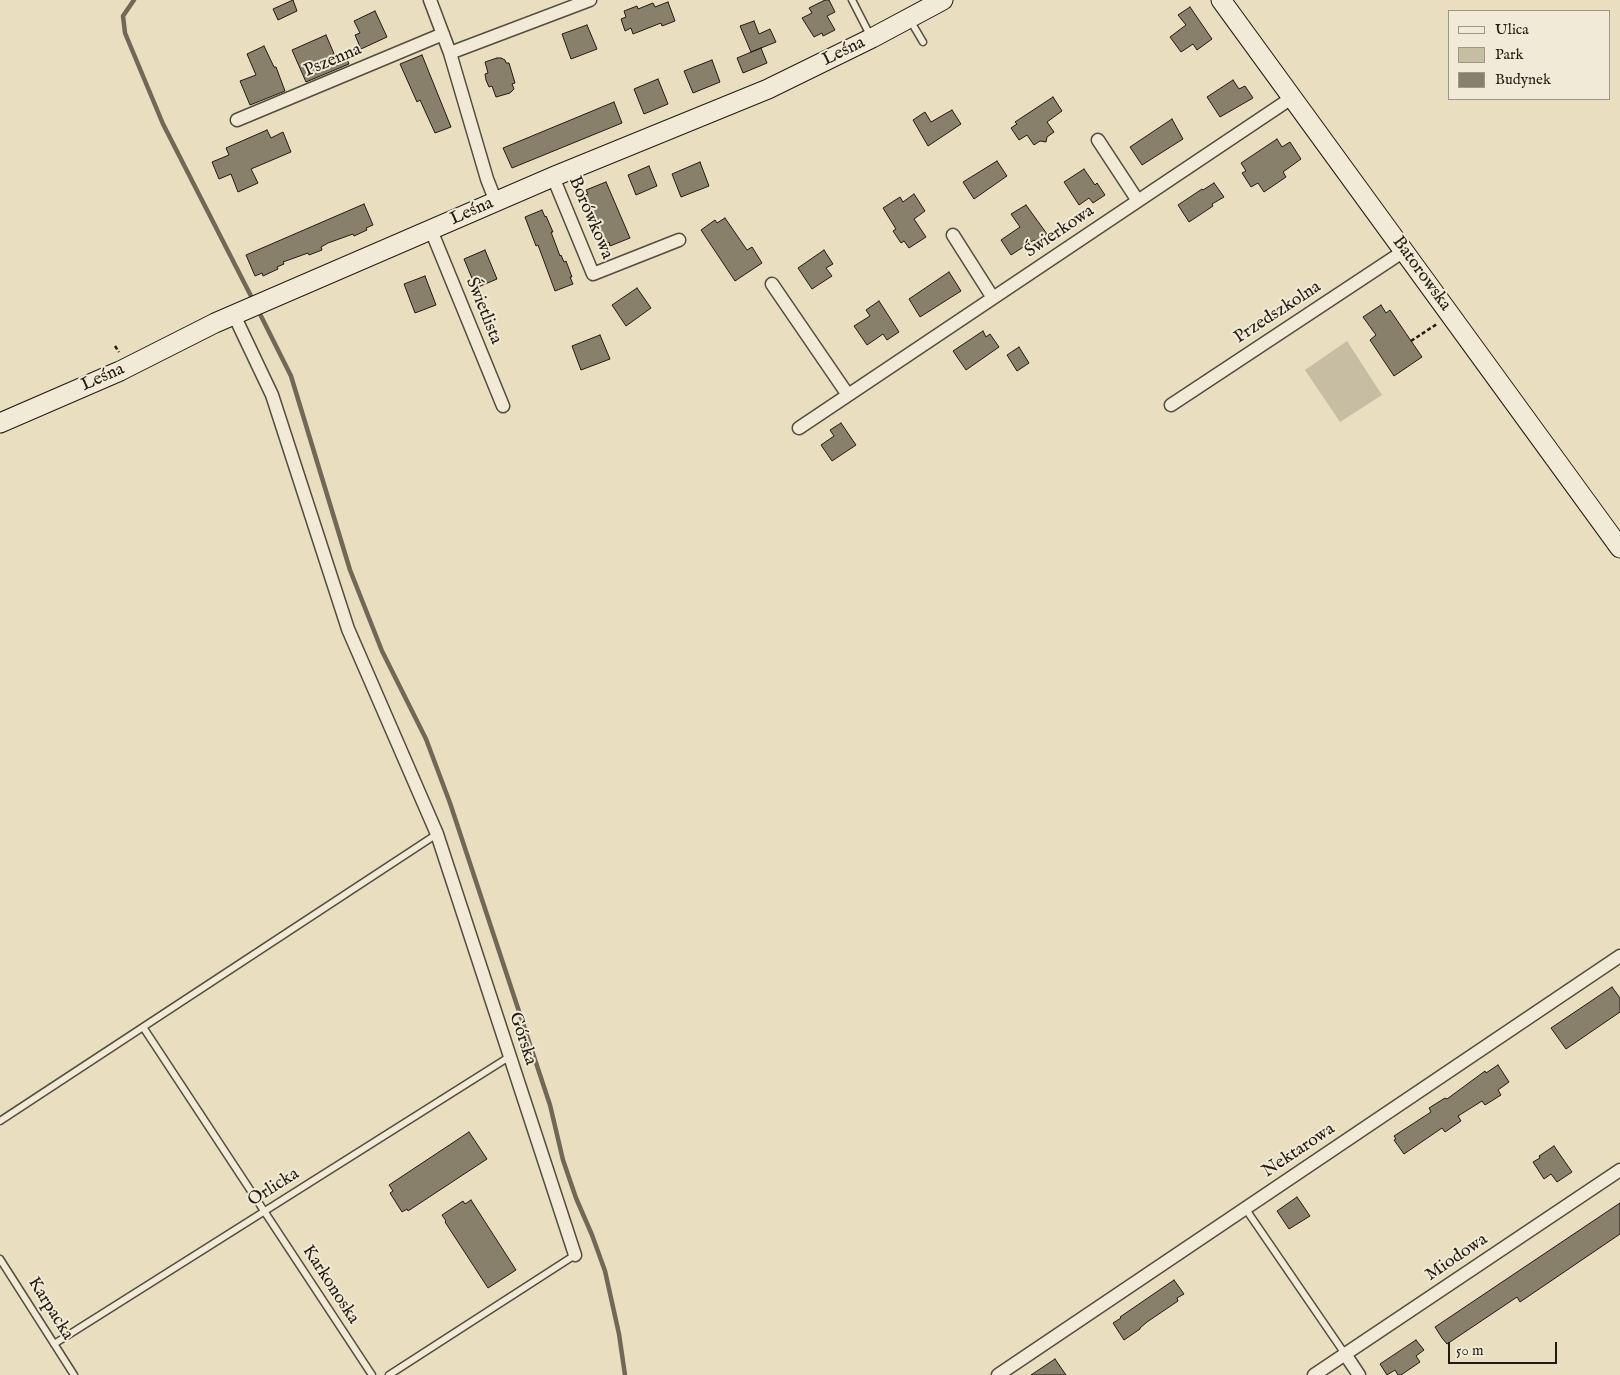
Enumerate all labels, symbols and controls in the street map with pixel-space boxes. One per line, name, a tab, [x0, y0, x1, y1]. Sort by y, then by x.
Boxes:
legend	[1448, 10, 1610, 100]
text: Ulica	[1495, 20, 1529, 39]
street label: Leśna	[819, 32, 869, 72]
street label: Pszenna	[301, 39, 365, 83]
text: Park	[1495, 45, 1524, 64]
text: Budynek	[1495, 70, 1551, 89]
street label: Borówkowa	[563, 173, 617, 263]
street label: Leśna	[447, 193, 497, 231]
street label: Świerkowa	[1021, 201, 1099, 263]
street label: Batorowska	[1387, 232, 1455, 316]
street label: Świetlista	[460, 274, 506, 348]
street label: Przedszkolna	[1230, 277, 1326, 349]
street label: Leśna	[78, 359, 128, 397]
street label: Górska	[503, 1010, 541, 1068]
street label: Nektarowa	[1259, 1119, 1339, 1183]
street label: Orlicka	[244, 1164, 304, 1212]
street label: Miodowa	[1422, 1229, 1492, 1287]
street label: Karkonoska	[297, 1242, 363, 1328]
street label: Karpacka	[22, 1274, 78, 1344]
scale bar	[1450, 1332, 1559, 1364]
text: 50 m	[1456, 1341, 1484, 1360]

